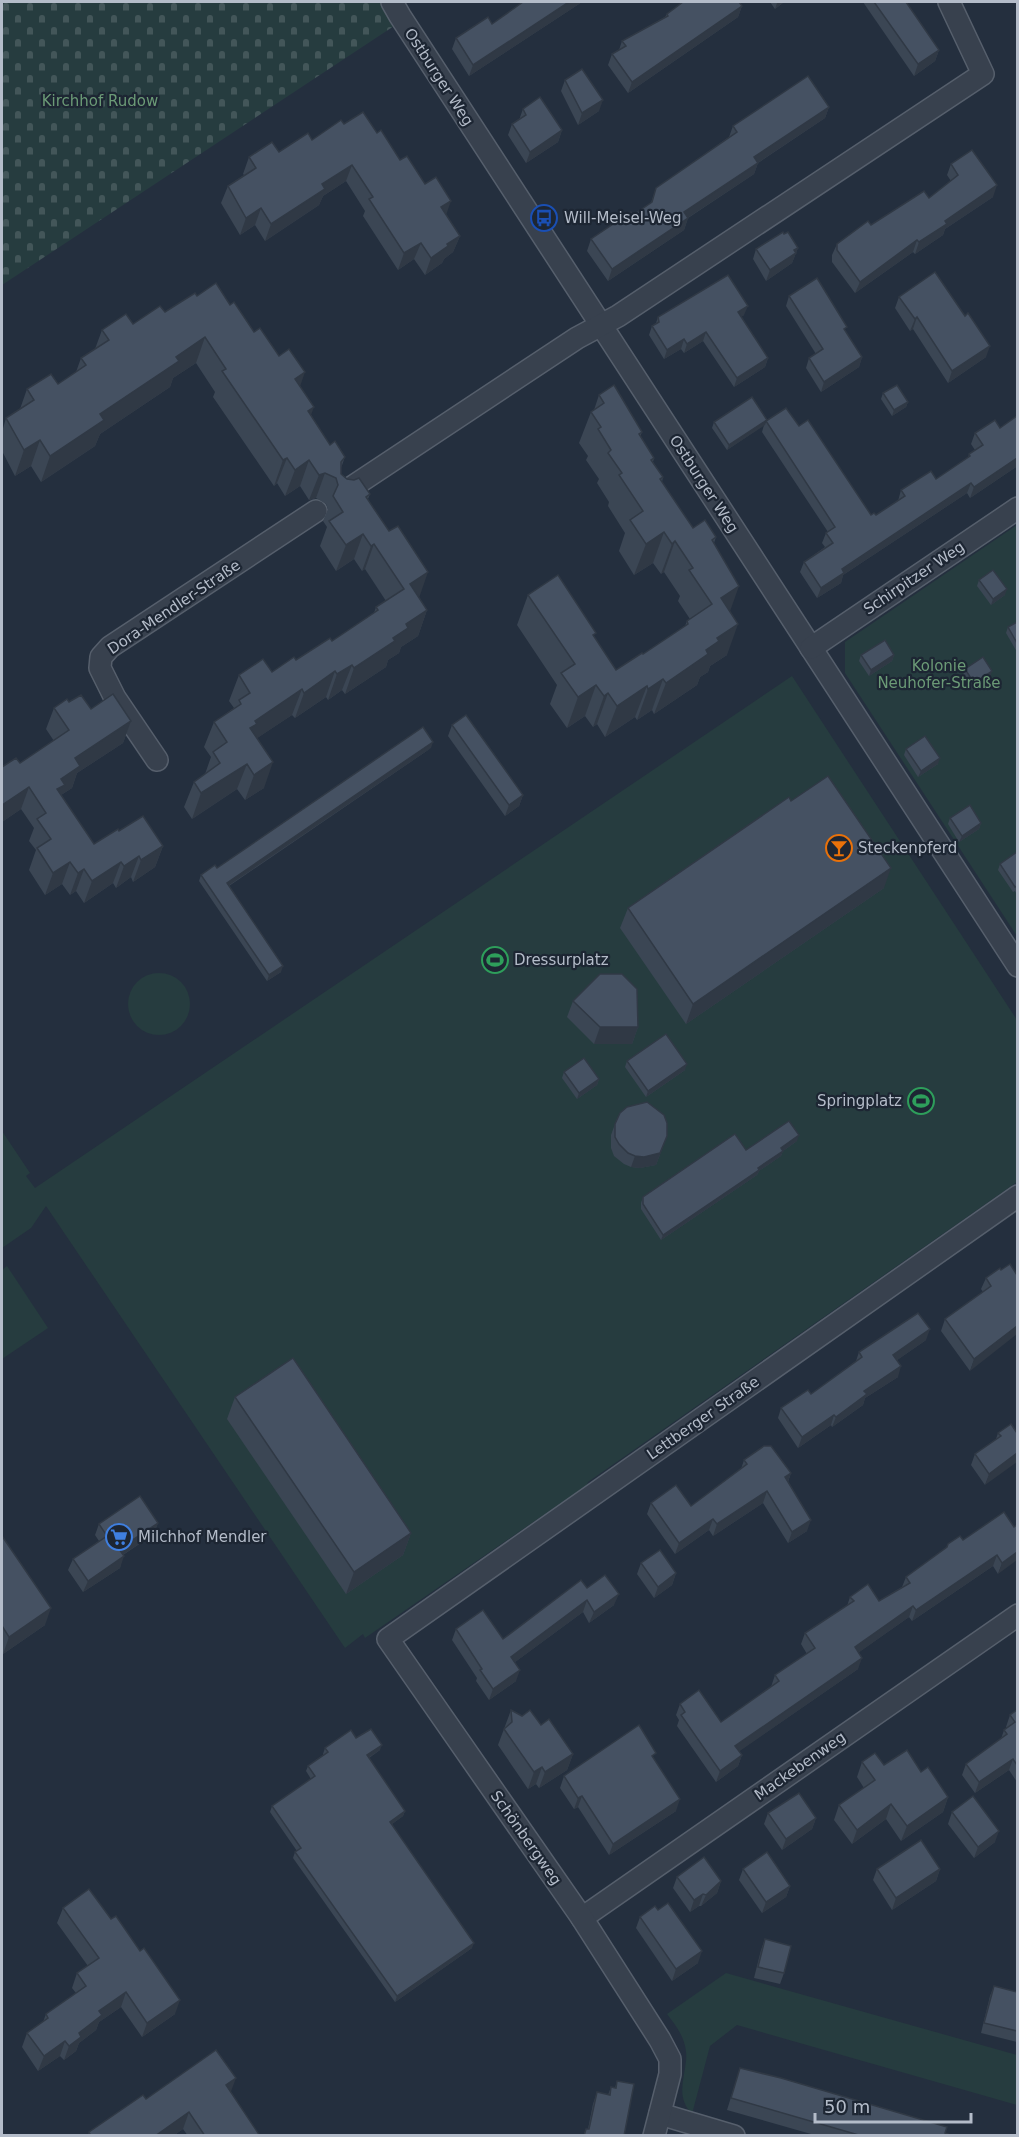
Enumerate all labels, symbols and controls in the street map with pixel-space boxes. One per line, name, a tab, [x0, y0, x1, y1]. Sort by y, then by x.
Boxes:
street label: Ostburger Weg	[401, 25, 477, 129]
park label: Kirchhof Rudow	[42, 92, 158, 110]
bus stop icon: Will-Meisel-Weg	[529, 203, 559, 233]
place label: Will-Meisel-Weg	[564, 209, 681, 227]
street label: Ostburger Weg	[666, 432, 742, 536]
street label: Schirpitzer Weg	[860, 538, 968, 618]
street label: Dora-Mendler-Straße	[104, 556, 244, 658]
park label: Kolonie Neuhofer-Straße	[877, 657, 1001, 692]
bar icon: Steckenpferd	[824, 833, 854, 863]
place label: Steckenpferd	[858, 839, 957, 857]
sports icon: Dressurplatz	[480, 945, 510, 975]
place label: Dressurplatz	[514, 951, 609, 969]
sports icon: Springplatz	[906, 1086, 936, 1116]
place label: Springplatz	[817, 1092, 902, 1110]
street label: Lettberger Straße	[643, 1373, 763, 1463]
supermarket icon: Milchhof Mendler	[104, 1522, 134, 1552]
place label: Milchhof Mendler	[138, 1528, 267, 1546]
street label: Mackebenweg	[751, 1728, 849, 1804]
street label: Schönbergweg	[487, 1787, 565, 1889]
scale bar	[815, 2086, 971, 2124]
text: 50 m	[824, 2096, 870, 2117]

